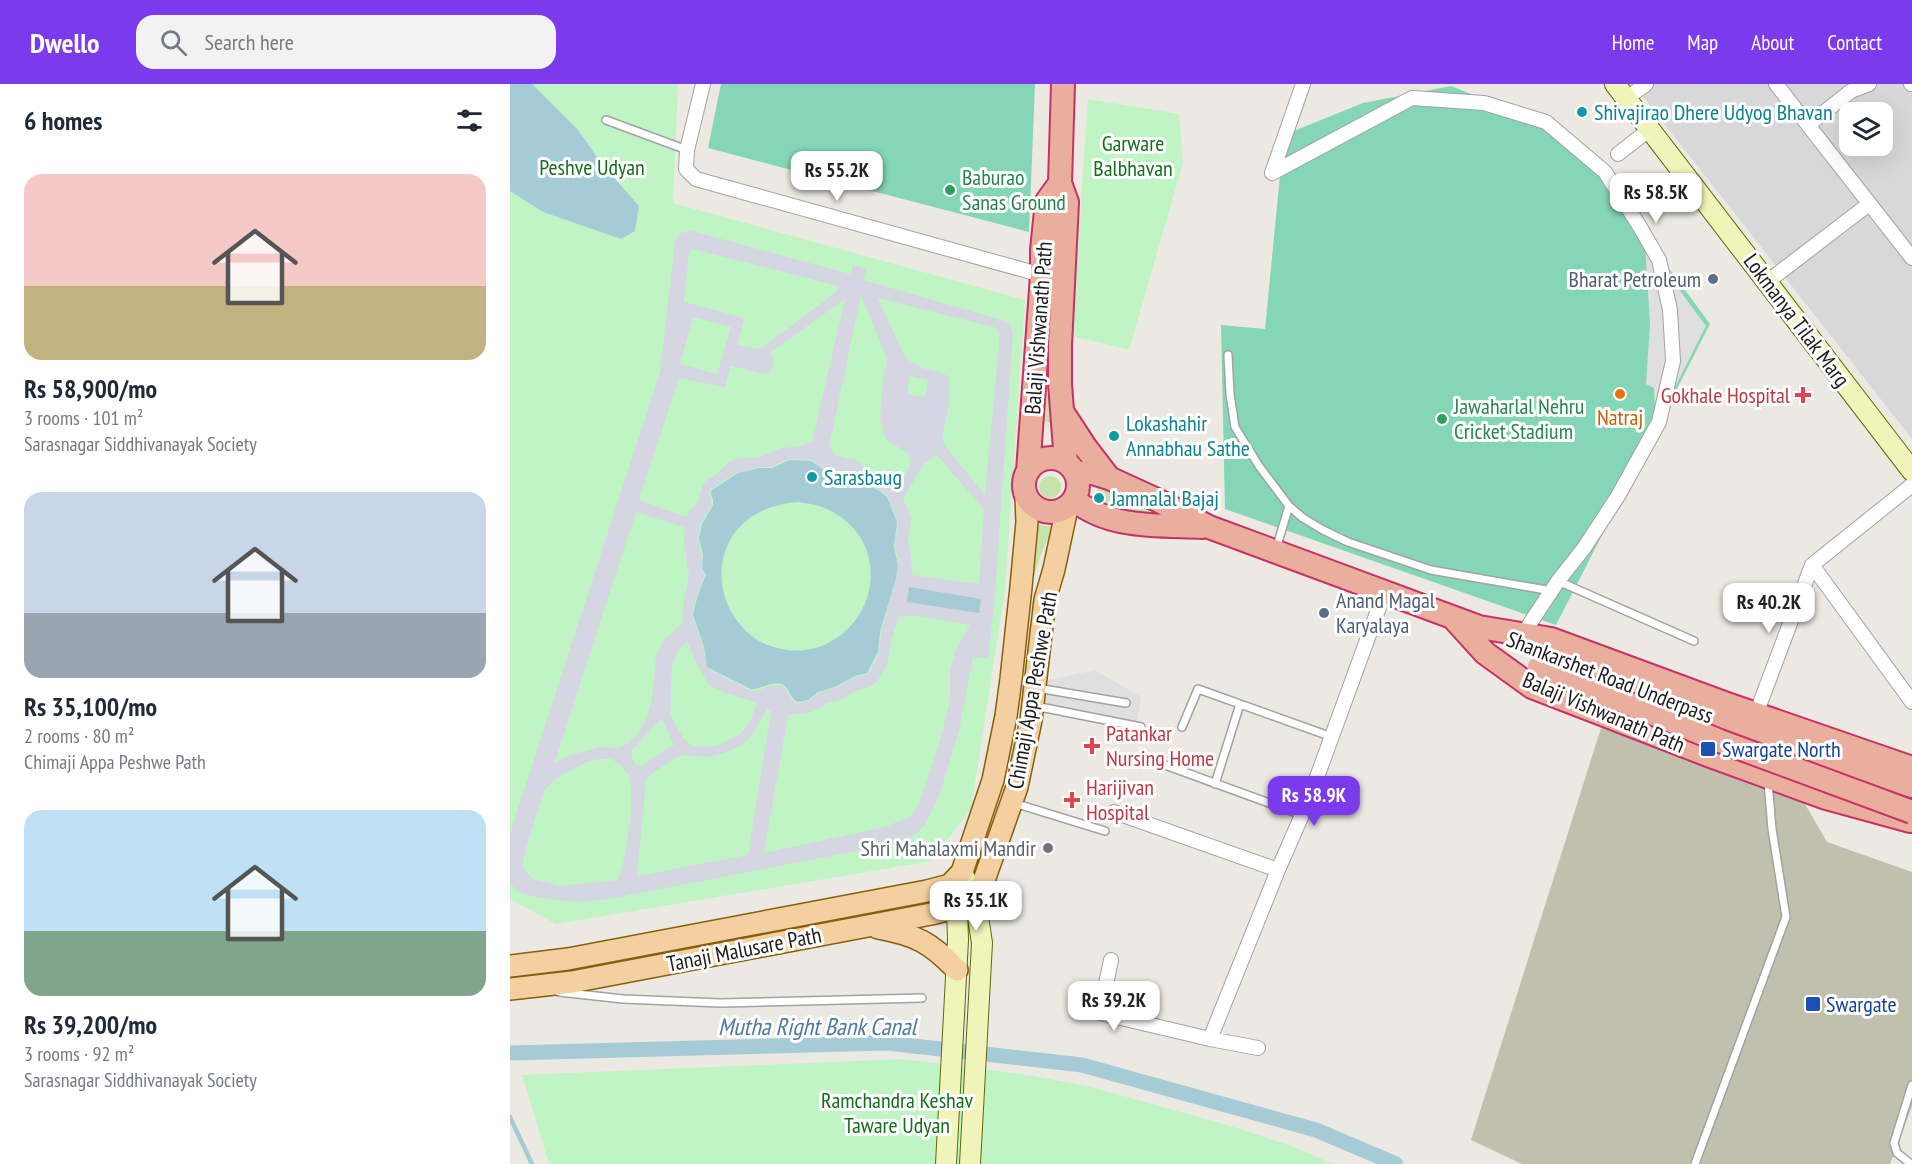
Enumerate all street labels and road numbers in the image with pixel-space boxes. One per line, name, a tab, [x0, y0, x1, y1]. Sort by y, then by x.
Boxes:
street label: Balaji Vishwanath Path	[1018, 241, 1058, 415]
street label: Lokmanya Tilak Marg	[1738, 248, 1856, 392]
street label: Chimaji Appa Peshwe Path	[1001, 589, 1063, 791]
street label: Shankarshet Road Underpass	[1503, 625, 1717, 729]
street label: Balaji Vishwanath Path	[1519, 665, 1689, 759]
street label: Tanaji Malusare Path	[664, 920, 824, 978]

